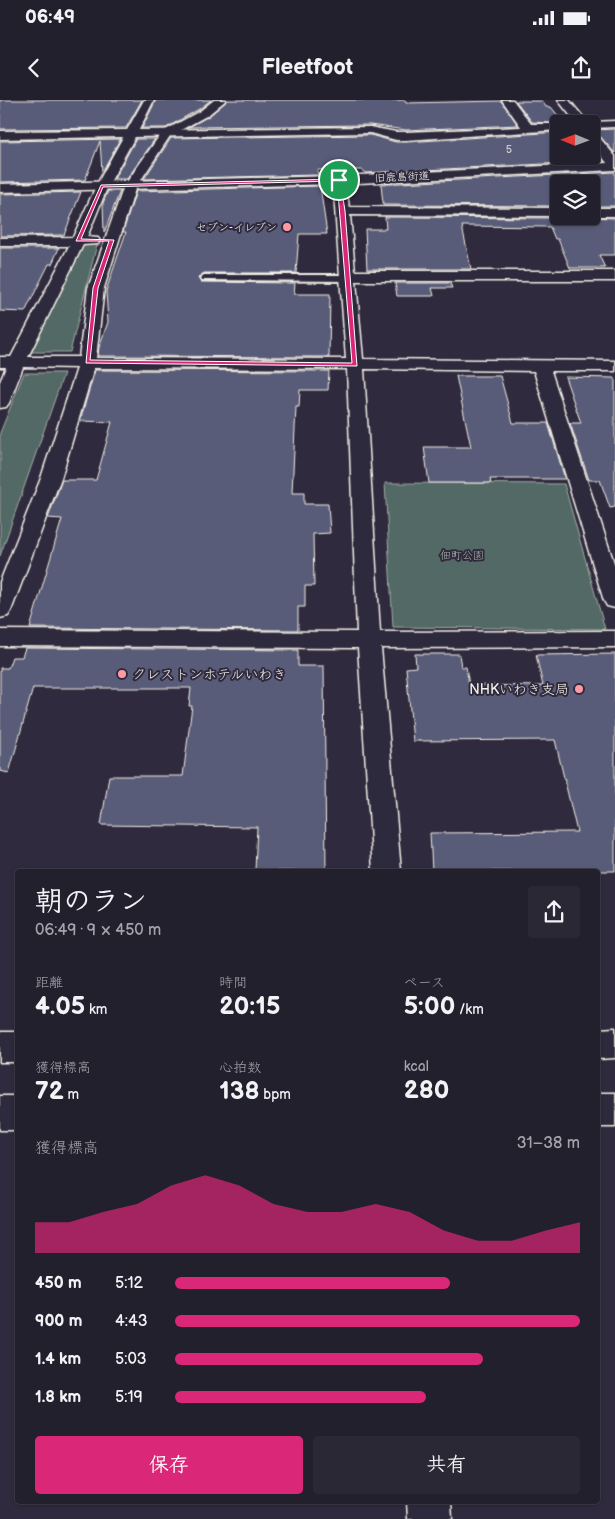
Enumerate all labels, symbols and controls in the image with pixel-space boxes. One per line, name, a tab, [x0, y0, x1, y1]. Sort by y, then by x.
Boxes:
text: 06:49	[25, 6, 75, 29]
icon: back	[20, 54, 48, 82]
text: Fleetfoot	[262, 54, 353, 81]
icon: share	[567, 54, 595, 82]
north arrow	[550, 115, 600, 165]
map controls	[550, 115, 600, 225]
house number: 5	[506, 143, 512, 156]
pin	[318, 159, 360, 201]
icon: arrive	[325, 166, 353, 194]
street label: 旧鹿島街道	[374, 169, 430, 185]
button: layers	[550, 175, 600, 225]
place label: セブン-イレブン	[196, 221, 277, 234]
marker: セブン-イレブン	[281, 221, 293, 233]
park label: 佃町公園	[440, 549, 484, 562]
place label: クレストンホテルいわき	[132, 666, 287, 683]
marker: クレストンホテルいわき	[116, 668, 128, 680]
place label: NHKいわき支局	[469, 681, 569, 698]
marker: NHKいわき支局	[573, 683, 585, 695]
text: 朝のラン	[35, 885, 147, 918]
button: share	[528, 886, 580, 938]
text: 06:49 · 9 × 450 m	[35, 921, 161, 940]
text: 距離	[35, 974, 63, 991]
text: 時間	[219, 974, 247, 991]
text: ペース	[404, 974, 445, 991]
text: 4.05	[35, 991, 85, 1022]
text: 20:15	[219, 991, 280, 1022]
text: 5:00	[404, 991, 455, 1022]
text: km	[85, 1001, 107, 1018]
text: /km	[455, 1001, 484, 1018]
text: kcal	[404, 1058, 429, 1075]
text: 獲得標高	[35, 1059, 91, 1076]
text: 心拍数	[219, 1059, 261, 1076]
text: 280	[404, 1075, 449, 1106]
text: 72	[35, 1076, 64, 1107]
text: 138	[219, 1076, 259, 1107]
text: m	[64, 1086, 79, 1103]
text: bpm	[259, 1086, 291, 1103]
text: 31–38 m	[517, 1134, 580, 1153]
text: 獲得標高	[35, 1139, 99, 1158]
text: 450 m	[35, 1274, 82, 1293]
text: 5:12	[115, 1274, 143, 1293]
text: 900 m	[35, 1312, 82, 1331]
text: 4:43	[115, 1312, 148, 1331]
text: 1.4 km	[35, 1350, 81, 1369]
text: 5:03	[115, 1350, 147, 1369]
text: 1.8 km	[35, 1388, 81, 1407]
text: 5:19	[115, 1388, 143, 1407]
button: 保存	[35, 1436, 303, 1494]
button: 共有	[313, 1436, 580, 1494]

